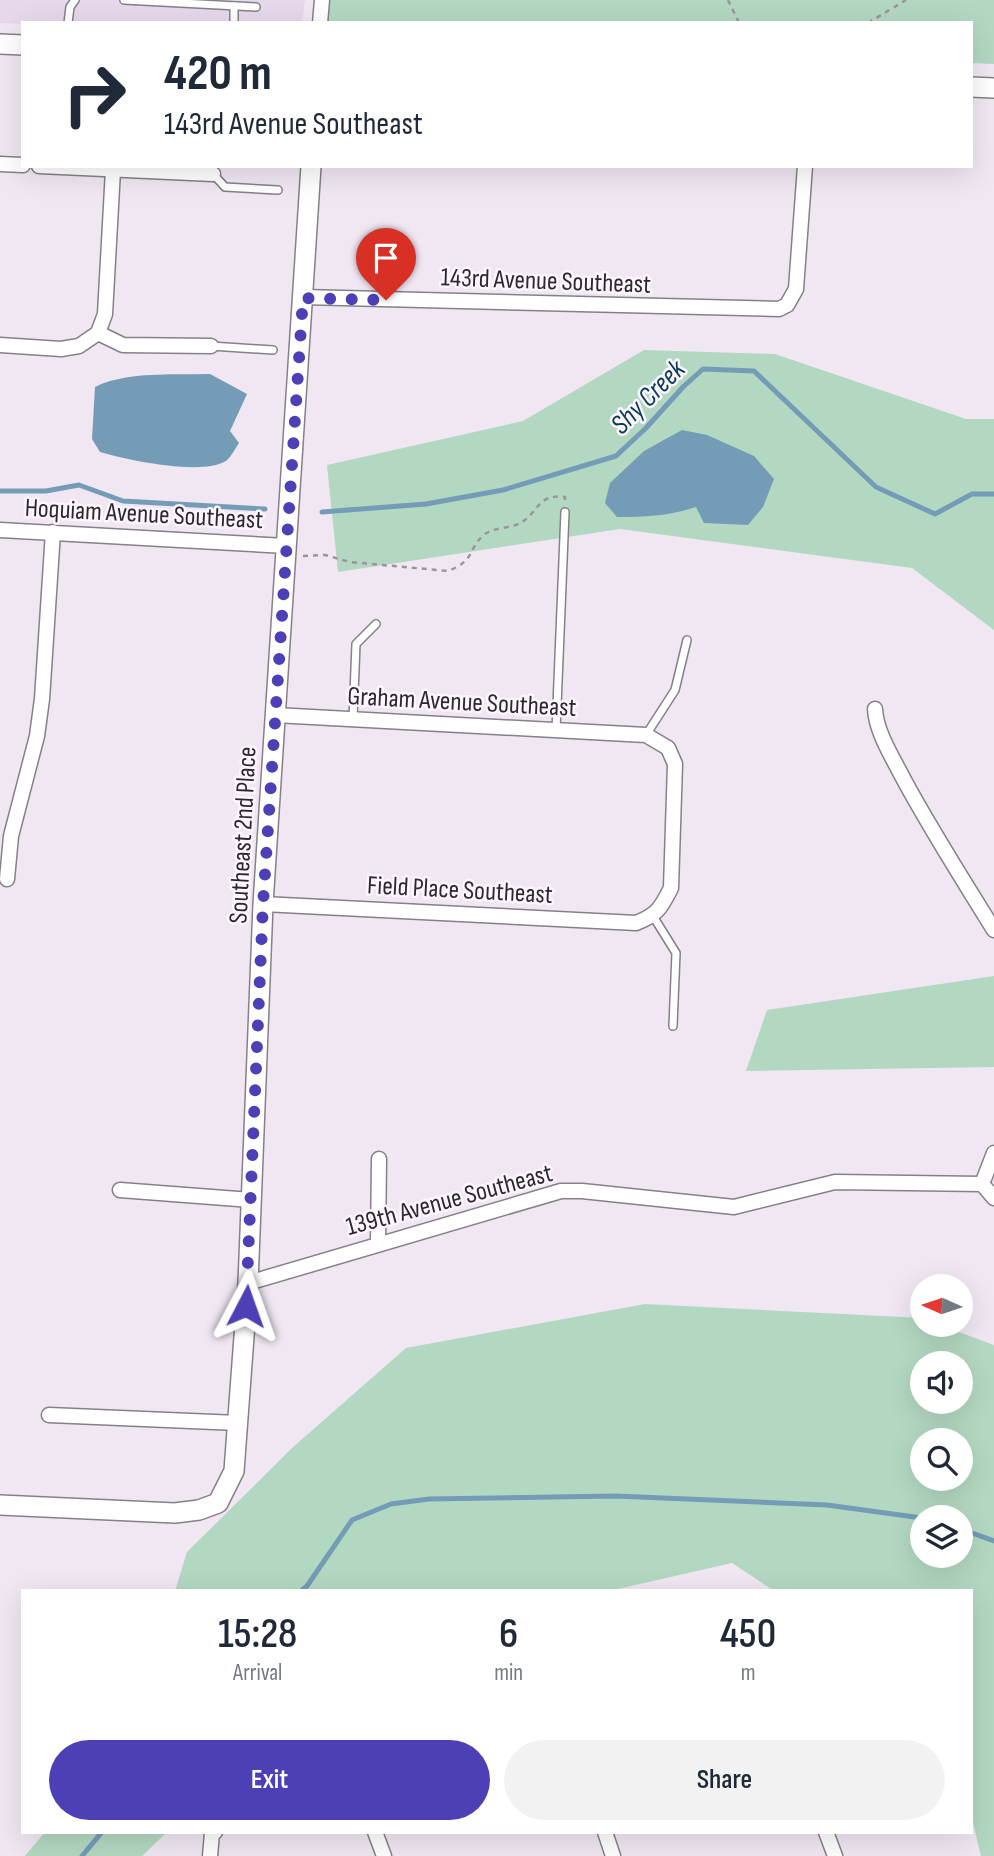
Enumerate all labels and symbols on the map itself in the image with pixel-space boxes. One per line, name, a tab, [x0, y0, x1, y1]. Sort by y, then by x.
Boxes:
pin	[356, 228, 416, 300]
street label: 143rd Avenue Southeast	[440, 262, 652, 301]
water label: Shy Creek	[604, 352, 693, 441]
street label: Hoquiam Avenue Southeast	[24, 493, 264, 536]
street label: Graham Avenue Southeast	[347, 681, 577, 724]
street label: Southeast 2nd Place	[223, 746, 264, 924]
street label: Field Place Southeast	[366, 870, 553, 911]
street label: 139th Avenue Southeast	[343, 1158, 556, 1243]
position arrow	[209, 1269, 283, 1343]
north arrow	[910, 1274, 973, 1337]

